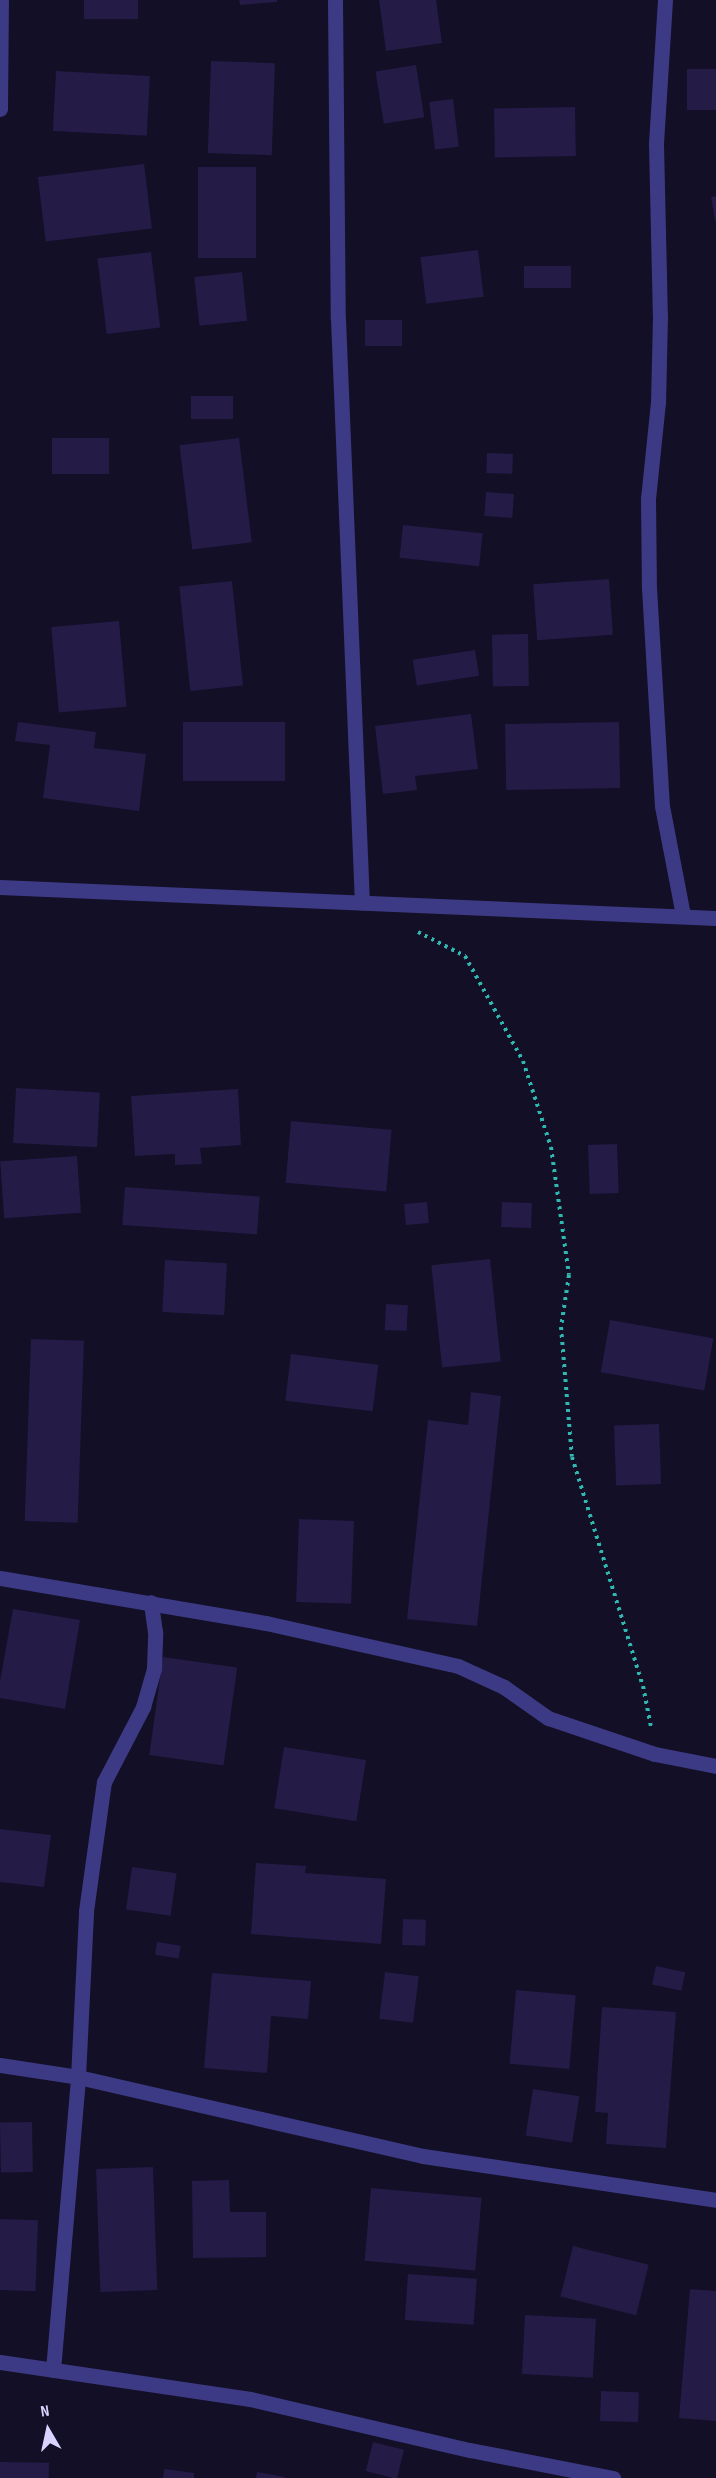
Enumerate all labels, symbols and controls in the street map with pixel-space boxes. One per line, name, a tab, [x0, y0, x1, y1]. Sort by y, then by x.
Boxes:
north arrow	[18, 2400, 78, 2460]
text: N	[39, 2402, 51, 2422]

